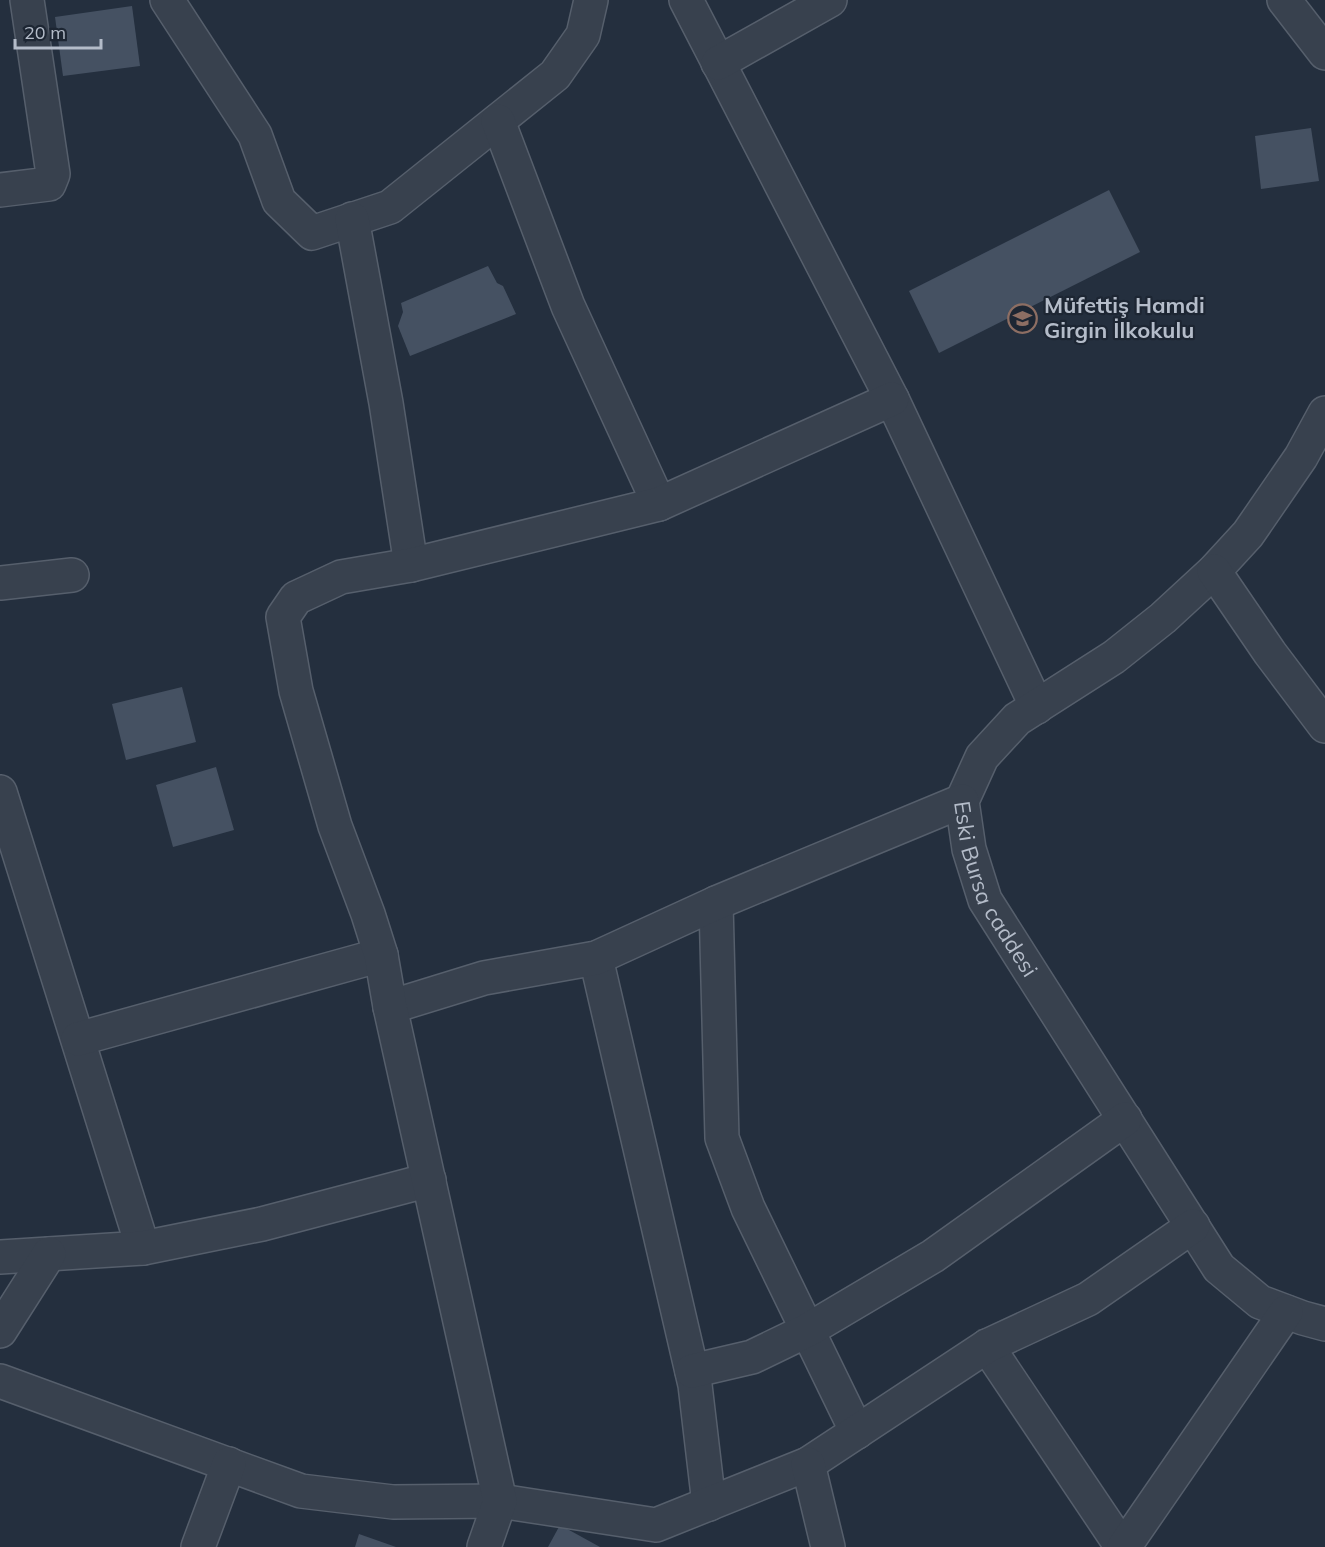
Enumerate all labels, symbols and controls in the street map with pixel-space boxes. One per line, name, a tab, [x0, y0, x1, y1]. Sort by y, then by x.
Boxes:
scale bar	[15, 12, 100, 50]
text: 20 m	[24, 21, 66, 44]
place label: Müfettiş Hamdi Girgin İlkokulu	[1044, 291, 1205, 344]
school or university icon: Müfettiş Hamdi Girgin İlkokulu	[1007, 302, 1039, 334]
street label: Eski Bursa caddesi	[948, 799, 1044, 982]

